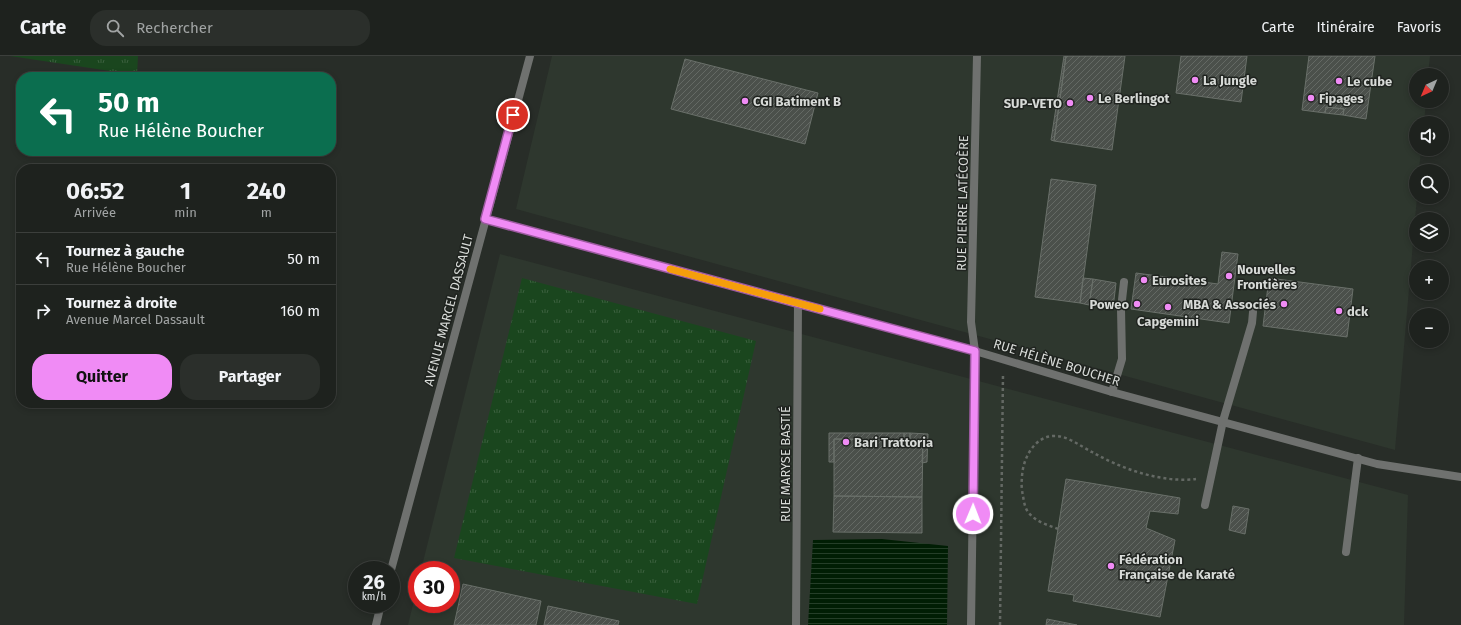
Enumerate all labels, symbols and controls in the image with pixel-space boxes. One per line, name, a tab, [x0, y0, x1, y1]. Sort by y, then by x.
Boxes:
search box	[90, 10, 370, 46]
text: Carte	[20, 16, 66, 39]
icon: search	[104, 17, 126, 39]
text: Rechercher	[136, 19, 213, 37]
text: Carte	[1261, 19, 1295, 36]
text: Itinéraire	[1317, 19, 1375, 36]
text: Favoris	[1397, 19, 1441, 36]
north arrow	[1409, 68, 1449, 108]
map controls	[1409, 68, 1449, 348]
place label: La Jungle	[1203, 73, 1257, 88]
place label: Le cube	[1347, 74, 1392, 89]
marker: La Jungle	[1190, 75, 1200, 85]
marker: Le cube	[1334, 76, 1344, 86]
text: 50 m	[98, 86, 160, 119]
icon: left	[32, 88, 84, 140]
place label: Le Berlingot	[1098, 91, 1171, 106]
place label: Fipages	[1319, 91, 1364, 106]
marker: Le Berlingot	[1085, 93, 1095, 103]
marker: Fipages	[1306, 93, 1316, 103]
place label: CGI Batiment B	[753, 94, 841, 109]
marker: CGI Batiment B	[740, 96, 750, 106]
place label: SUP-VETO	[1004, 96, 1062, 111]
pin	[496, 98, 530, 132]
marker: SUP-VETO	[1065, 98, 1075, 108]
icon: arrive	[502, 104, 524, 126]
button: sound	[1409, 116, 1449, 156]
text: Rue Hélène Boucher	[98, 120, 264, 142]
street label: RUE PIERRE LATÉCOÈRE	[954, 135, 971, 271]
button: search	[1409, 164, 1449, 204]
text: 06:52	[66, 177, 124, 205]
text: 1	[180, 177, 191, 205]
text: 240	[247, 177, 286, 205]
text: Arrivée	[74, 205, 116, 220]
text: min	[174, 205, 197, 220]
text: m	[261, 205, 272, 220]
button: layers	[1409, 212, 1449, 252]
street label: AVENUE MARCEL DASSAULT	[421, 232, 476, 388]
text: Tournez à gauche	[66, 242, 185, 260]
icon: left	[32, 248, 54, 270]
text: 50 m	[287, 250, 320, 268]
text: Rue Hélène Boucher	[66, 260, 186, 275]
button: +	[1409, 260, 1449, 300]
place label: Nouvelles Frontières	[1237, 262, 1298, 292]
marker: Nouvelles Frontières	[1224, 271, 1234, 281]
place label: Eurosites	[1152, 273, 1207, 288]
marker: Eurosites	[1139, 275, 1149, 285]
text: Tournez à droite	[66, 294, 177, 312]
place label: Poweo	[1089, 297, 1129, 312]
place label: MBA & Associés	[1183, 297, 1277, 312]
marker: Poweo	[1132, 299, 1142, 309]
marker: MBA & Associés	[1279, 299, 1289, 309]
icon: right	[32, 300, 54, 322]
text: 160 m	[280, 302, 320, 320]
marker: Capgemini	[1163, 302, 1173, 312]
place label: dck	[1347, 304, 1369, 319]
marker: dck	[1334, 306, 1344, 316]
button: −	[1409, 308, 1449, 348]
text: Avenue Marcel Dassault	[66, 312, 205, 327]
place label: Capgemini	[1137, 314, 1199, 329]
street label: RUE HÉLÈNE BOUCHER	[992, 336, 1122, 389]
button: Quitter	[32, 354, 172, 400]
button: Partager	[180, 354, 320, 400]
street label: RUE MARYSE BASTIÉ	[778, 406, 793, 522]
place label: Bari Trattoria	[854, 435, 933, 450]
marker: Bari Trattoria	[841, 437, 851, 447]
position arrow	[952, 493, 994, 535]
place label: Fédération Française de Karaté	[1119, 552, 1235, 583]
speed limit sign: 30	[408, 561, 460, 613]
marker: Fédération Française de Karaté	[1106, 561, 1116, 571]
text: 26	[363, 570, 385, 594]
text: km/h	[362, 591, 386, 603]

